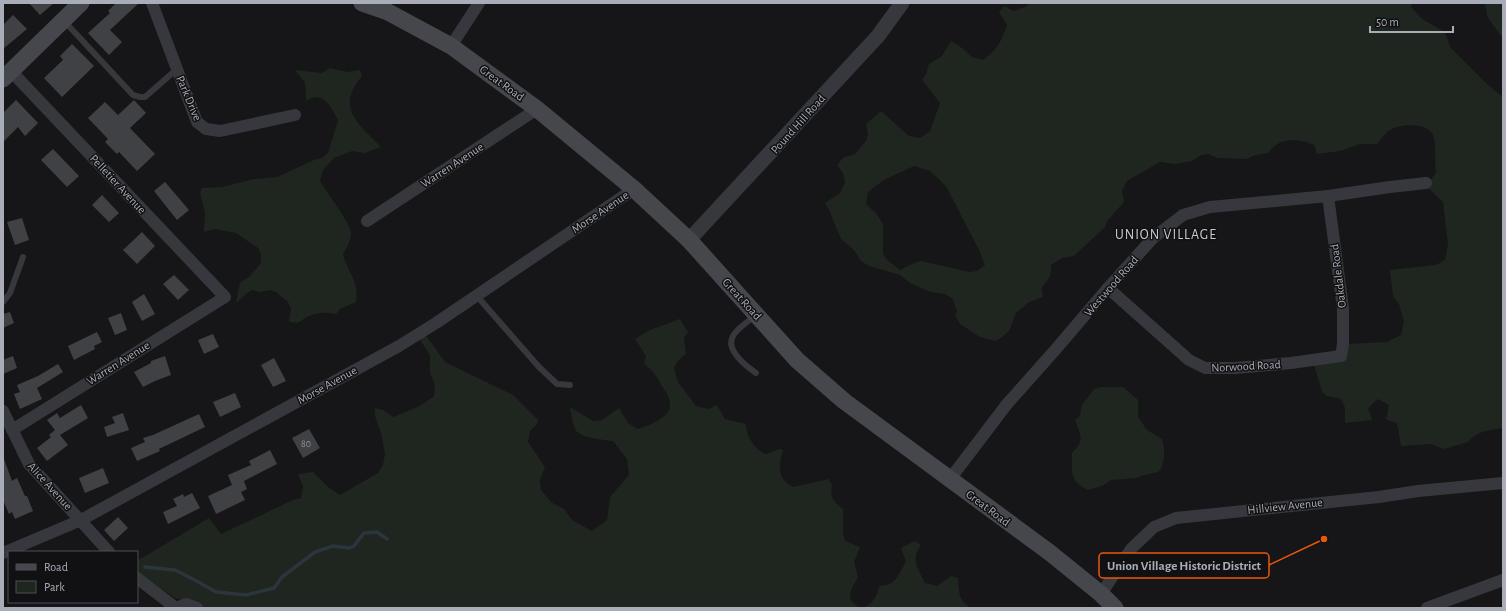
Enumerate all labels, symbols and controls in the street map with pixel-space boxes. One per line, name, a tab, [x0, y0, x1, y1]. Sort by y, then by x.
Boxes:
scale bar	[1370, 8, 1453, 34]
text: 50 m	[1376, 16, 1399, 28]
street label: Great Road	[478, 63, 526, 103]
street label: Park Drive	[174, 74, 204, 122]
street label: Pound Hill Road	[768, 92, 828, 156]
street label: Warren Avenue	[419, 140, 485, 190]
street label: Pelletier Avenue	[88, 152, 148, 216]
street label: Morse Avenue	[569, 189, 631, 235]
district label: UNION VILLAGE	[1115, 228, 1217, 242]
street label: Oakdale Road	[1328, 243, 1348, 309]
street label: Westwood Road	[1082, 253, 1140, 319]
street label: Great Road	[720, 276, 764, 322]
street label: Warren Avenue	[84, 339, 152, 387]
street label: Norwood Road	[1211, 358, 1281, 374]
street label: Morse Avenue	[295, 364, 359, 406]
house number: 80	[301, 439, 311, 449]
street label: Alice Avenue	[25, 460, 75, 512]
street label: Great Road	[964, 488, 1012, 528]
street label: Hillview Avenue	[1247, 496, 1323, 516]
legend	[8, 551, 138, 603]
callout: Union Village Historic District	[1099, 553, 1269, 578]
text: Union Village Historic District	[1107, 560, 1261, 573]
text: Road	[44, 561, 68, 573]
text: Park	[44, 581, 65, 593]

